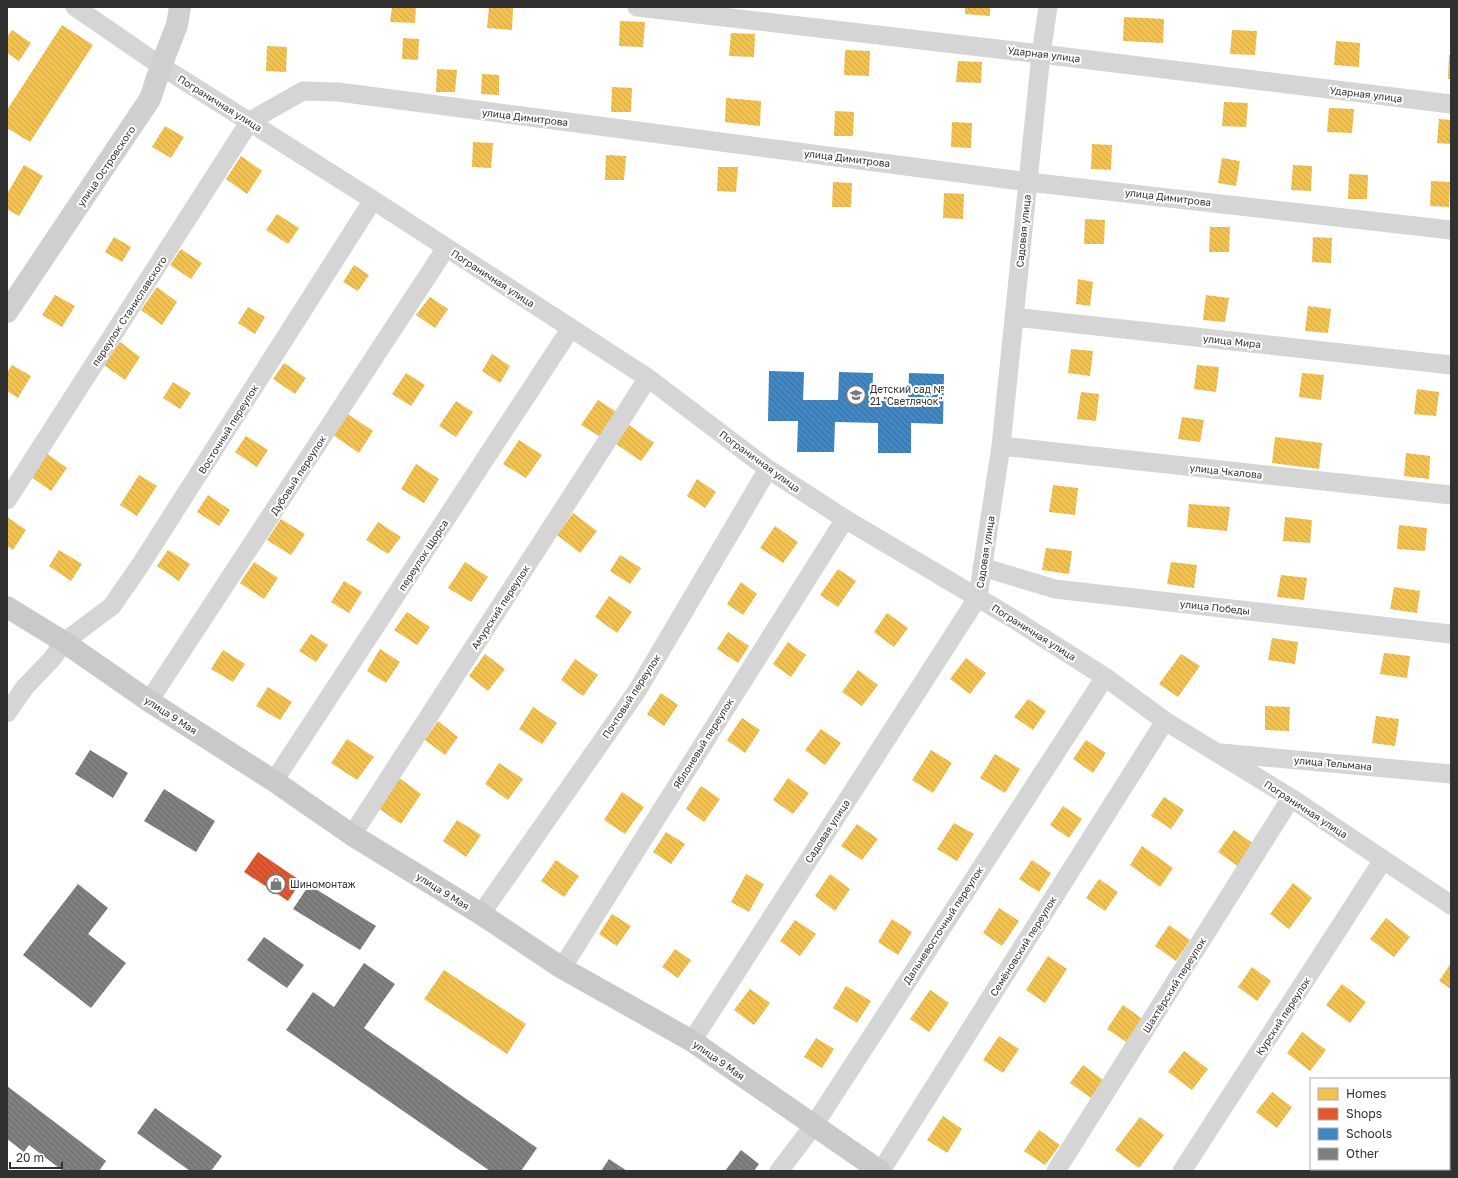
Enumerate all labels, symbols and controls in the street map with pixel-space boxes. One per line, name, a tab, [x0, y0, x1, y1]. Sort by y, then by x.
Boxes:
street label: Ударная улица	[1007, 44, 1081, 64]
street label: Пограничная улица	[176, 72, 264, 134]
street label: Ударная улица	[1329, 84, 1403, 104]
street label: улица Димитрова	[481, 106, 569, 128]
street label: улица Островского	[75, 123, 137, 209]
street label: улица Димитрова	[803, 147, 891, 169]
street label: улица Димитрова	[1124, 186, 1212, 208]
street label: Садовая улица	[1013, 194, 1033, 268]
street label: Пограничная улица	[449, 247, 537, 309]
street label: переулок Станиславского	[89, 254, 169, 368]
street label: улица Мира	[1202, 332, 1262, 350]
street label: Восточный переулок	[196, 382, 261, 476]
place label: Детский сад № 21 "Светлячок"	[870, 383, 944, 407]
school or university icon: Детский сад № 21 "Светлячок"	[845, 384, 867, 406]
street label: Пограничная улица	[717, 428, 803, 494]
street label: Дубовый переулок	[268, 433, 328, 517]
street label: улица Чкалова	[1189, 461, 1263, 481]
street label: Садовая улица	[973, 515, 997, 589]
street label: переулок Щорса	[396, 517, 450, 593]
street label: Амурский переулок	[468, 562, 532, 651]
street label: улица Победы	[1179, 597, 1251, 617]
street label: Пограничная улица	[990, 601, 1078, 663]
street label: Почтовый переулок	[599, 651, 663, 740]
street label: улица 9 Мая	[142, 694, 200, 736]
street label: Яблоневый переулок	[670, 695, 736, 791]
street label: улица Тельмана	[1293, 754, 1373, 772]
street label: Пограничная улица	[1262, 778, 1350, 840]
street label: Садовая улица	[802, 797, 852, 865]
street label: Дальневосточный переулок	[900, 864, 986, 986]
street label: улица 9 Мая	[414, 870, 472, 912]
shop icon: Шиномонтаж	[265, 873, 287, 895]
place label: Шиномонтаж	[290, 878, 356, 890]
street label: Семёновский переулок	[987, 894, 1059, 998]
street label: Шахтёрский переулок	[1140, 935, 1208, 1035]
street label: Курский переулок	[1253, 974, 1313, 1057]
street label: улица 9 Мая	[691, 1038, 747, 1082]
legend	[1310, 1078, 1450, 1170]
text: Homes	[1346, 1086, 1386, 1101]
text: Shops	[1346, 1106, 1382, 1121]
text: Schools	[1346, 1126, 1392, 1141]
scale bar	[10, 1144, 62, 1170]
text: Other	[1346, 1146, 1379, 1161]
text: 20 m	[16, 1150, 44, 1165]

